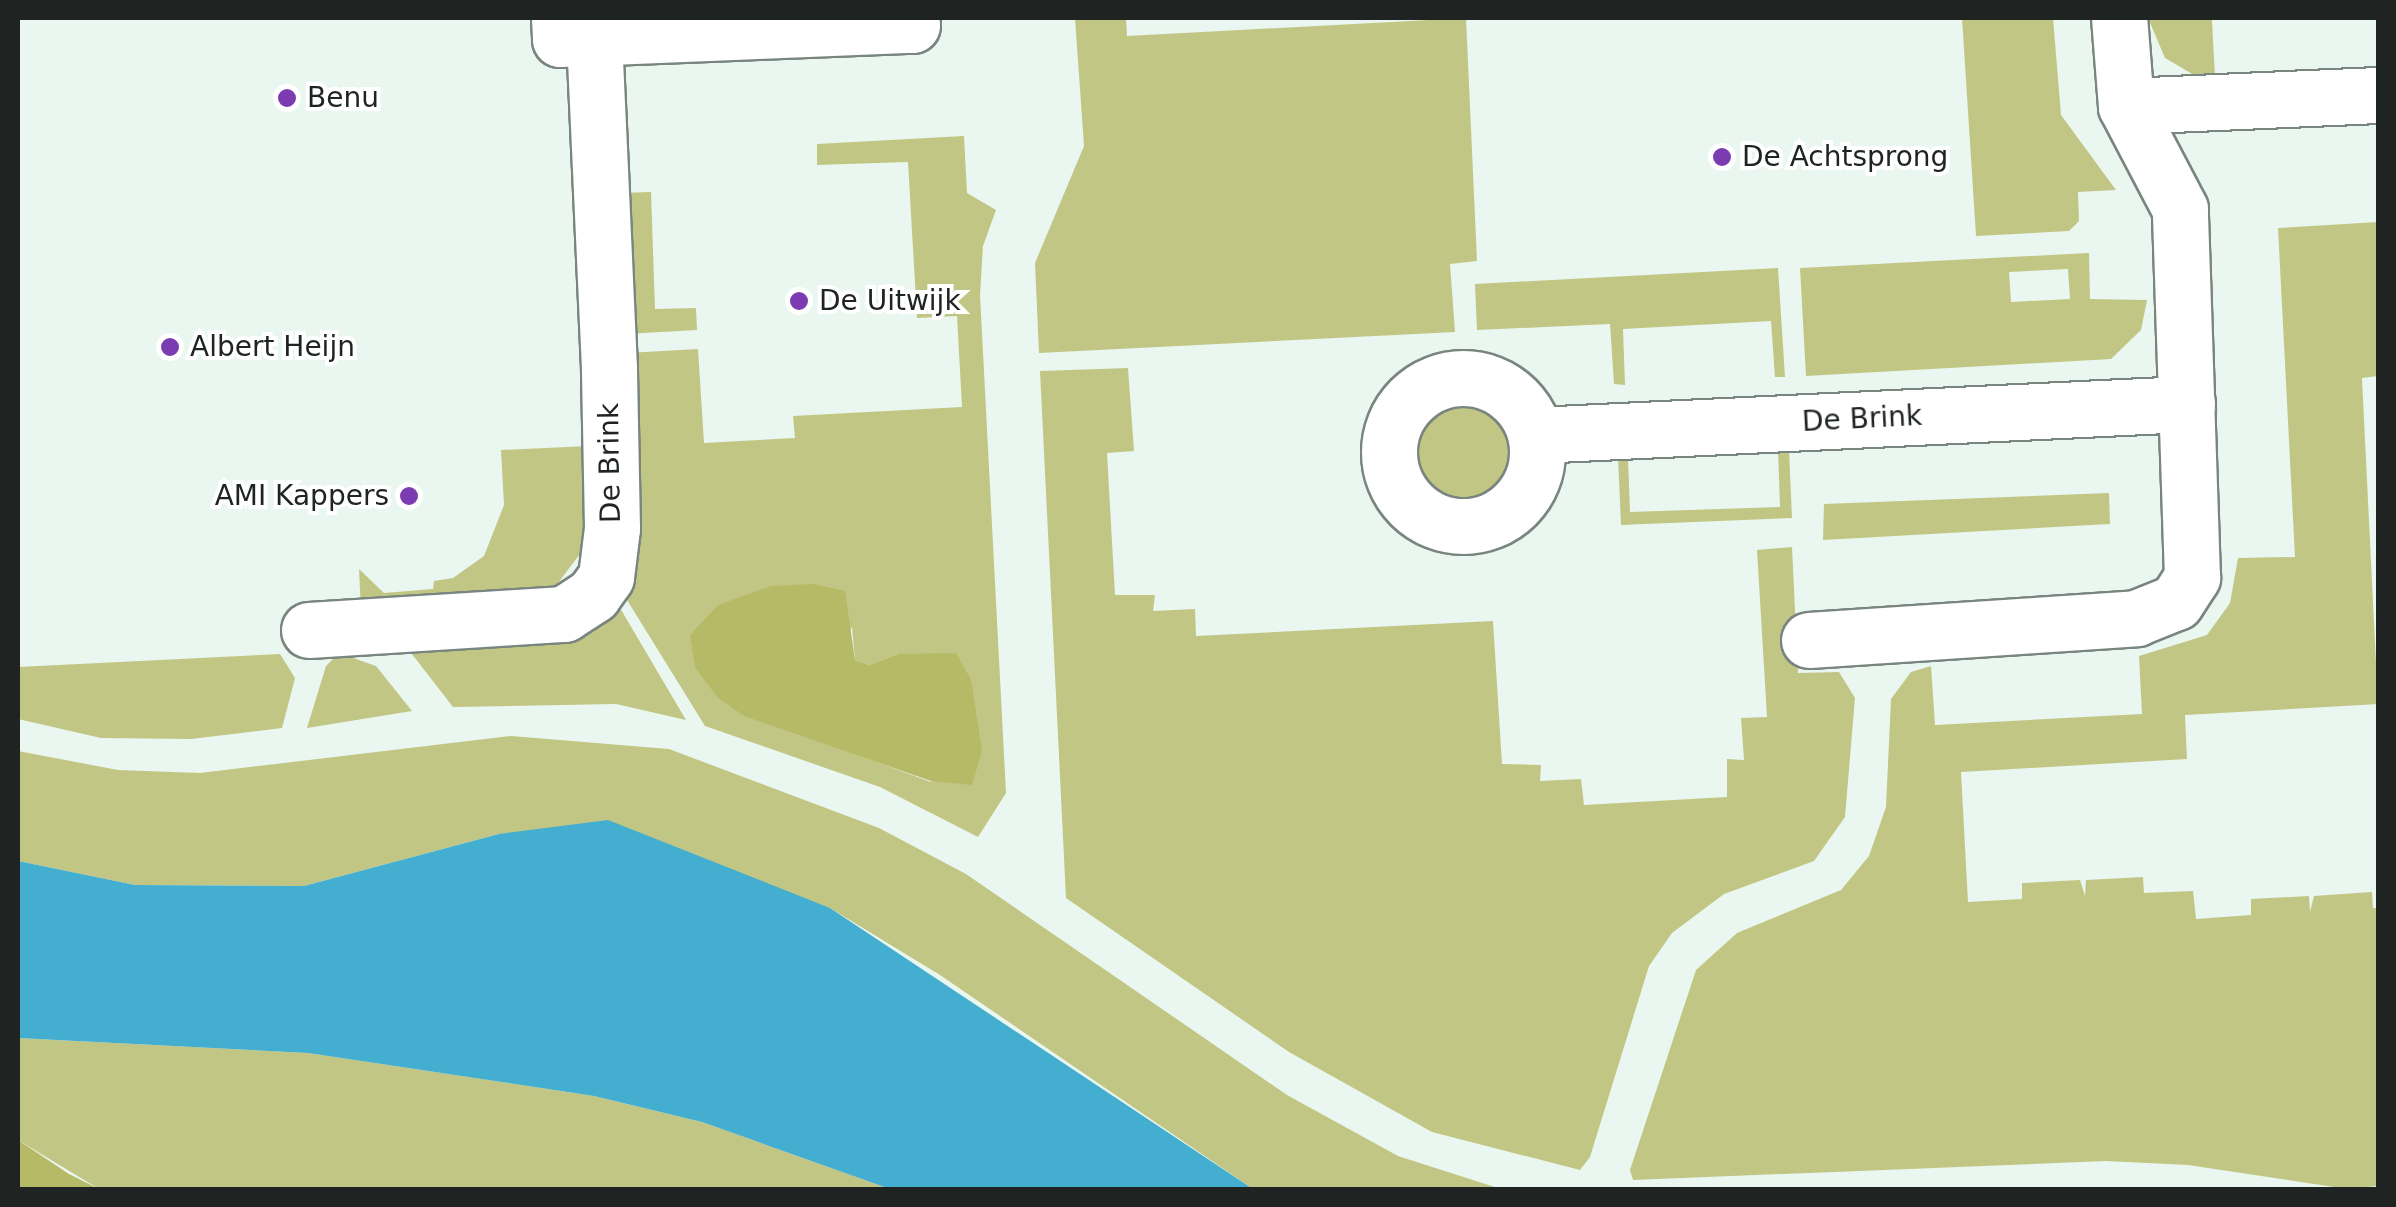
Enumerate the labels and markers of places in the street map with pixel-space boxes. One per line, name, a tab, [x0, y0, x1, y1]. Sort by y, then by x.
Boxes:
place label: Benu	[307, 81, 379, 115]
marker: Benu	[276, 87, 298, 109]
place label: De Achtsprong	[1742, 140, 1948, 174]
marker: De Achtsprong	[1711, 146, 1733, 168]
place label: De Uitwijk	[819, 284, 961, 318]
marker: De Uitwijk	[788, 290, 810, 312]
place label: Albert Heijn	[190, 330, 355, 364]
marker: Albert Heijn	[159, 336, 181, 358]
place label: AMI Kappers	[215, 479, 389, 513]
marker: AMI Kappers	[398, 485, 420, 507]

